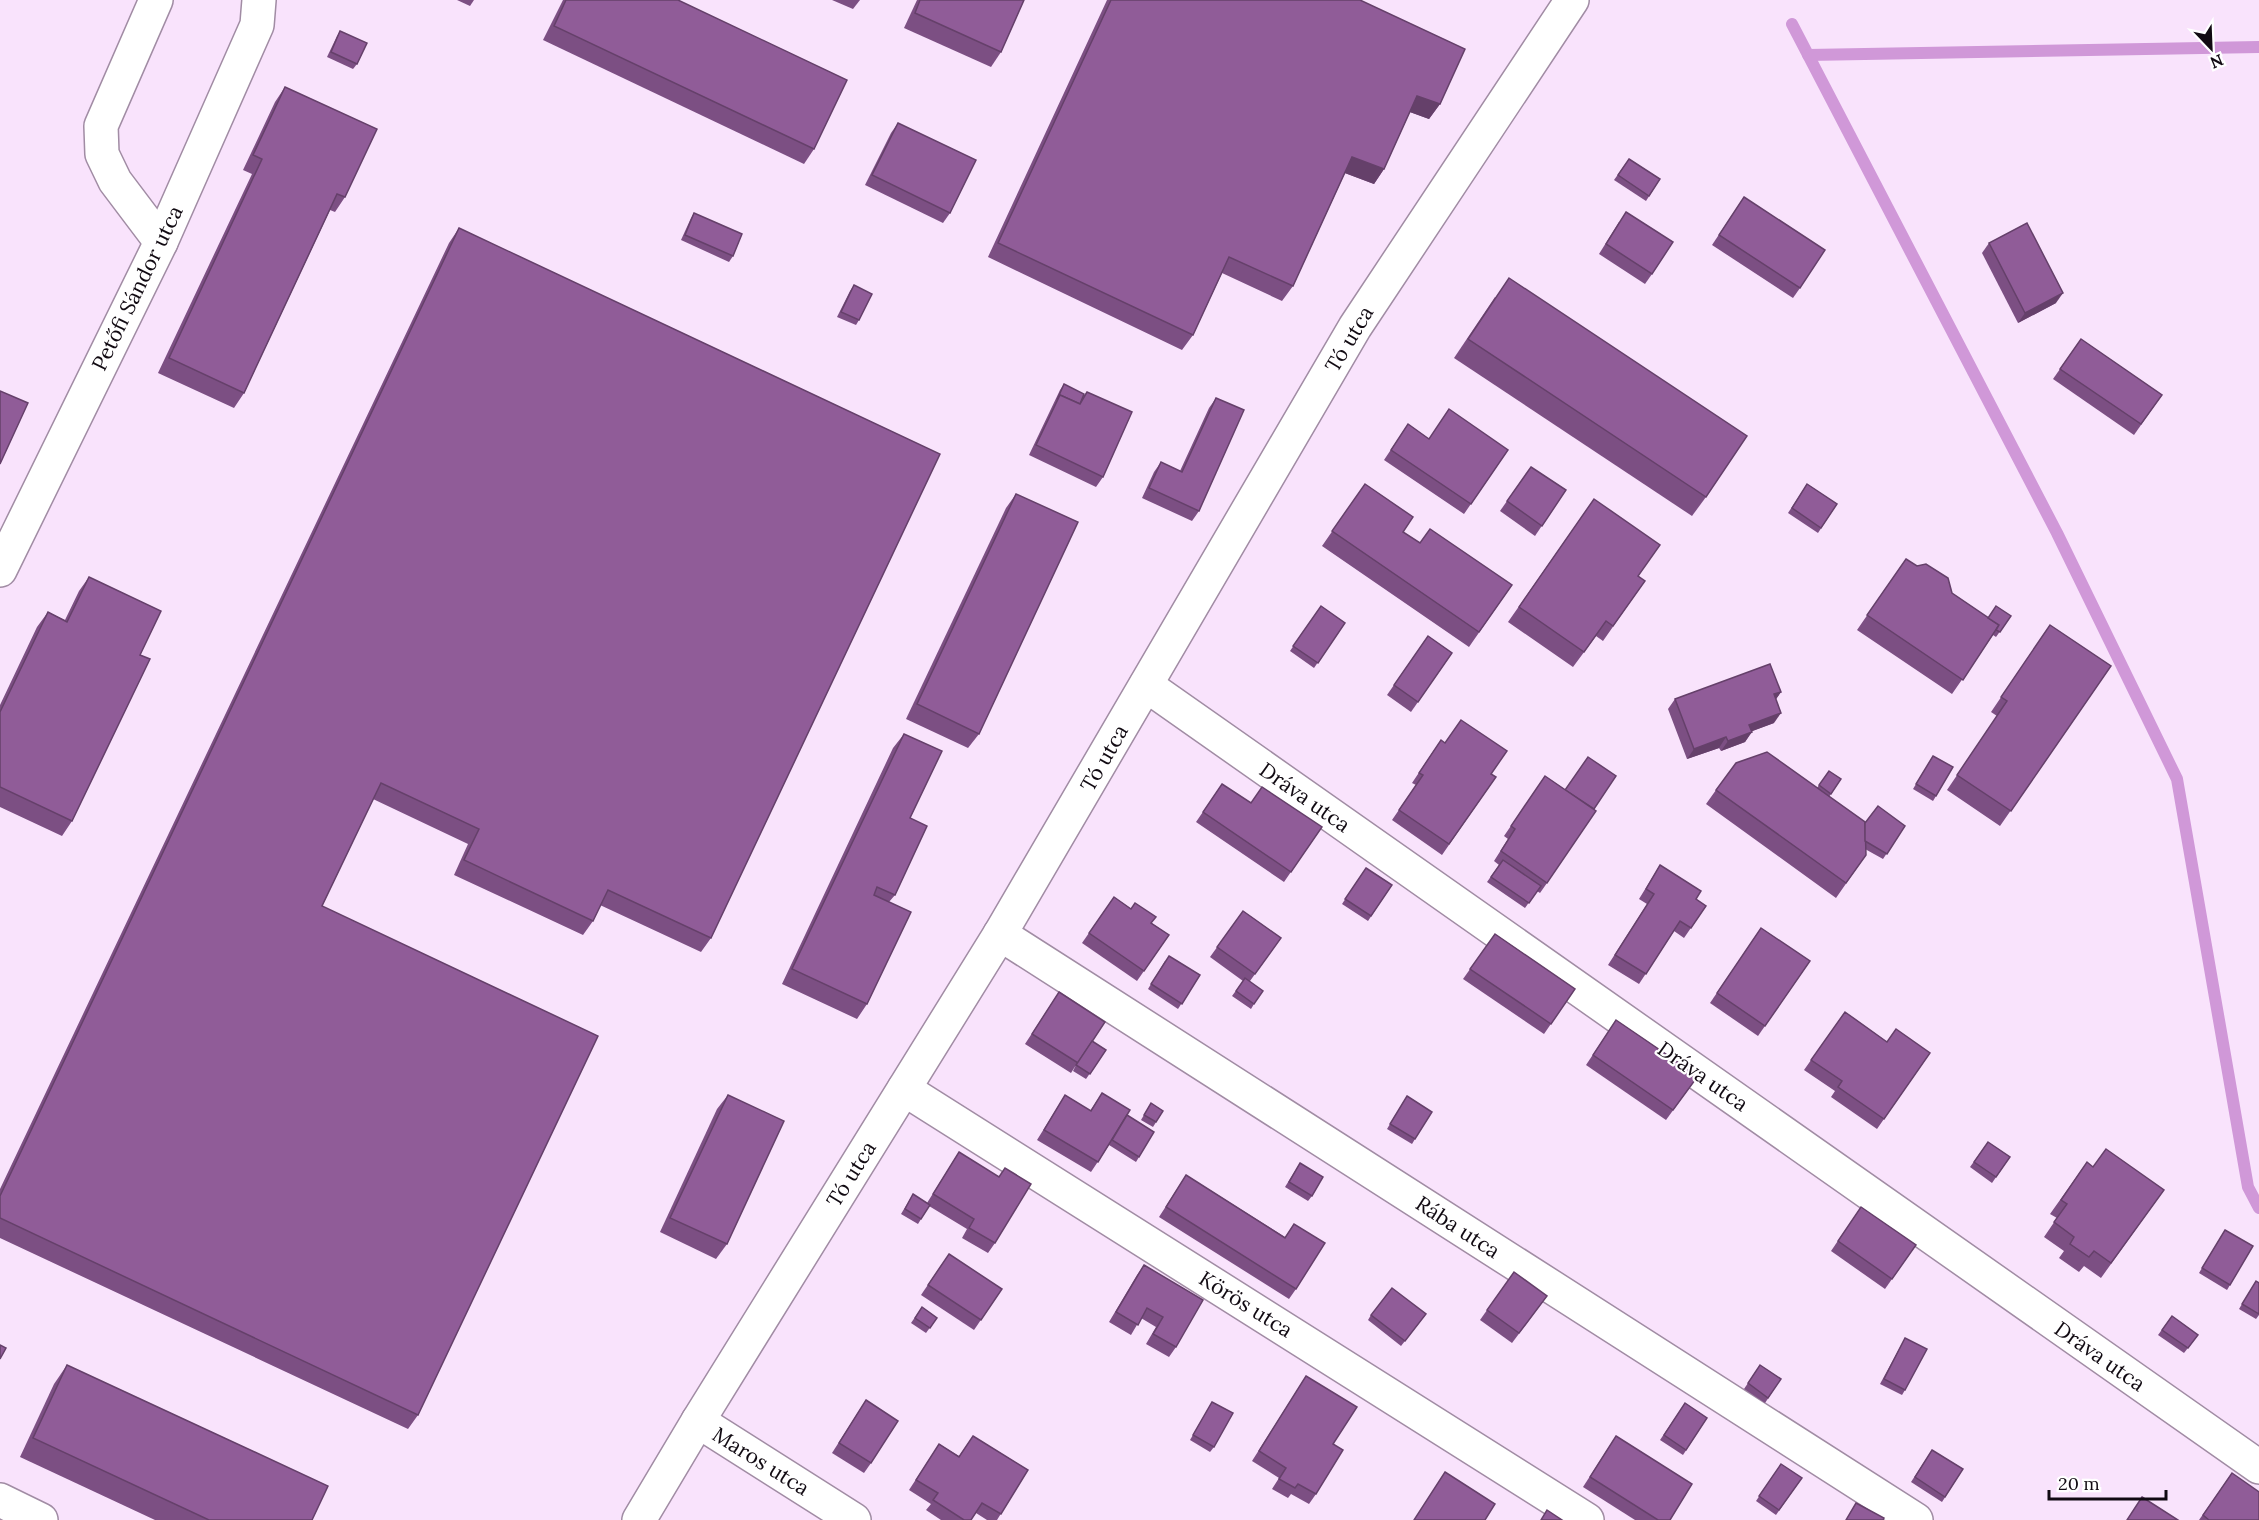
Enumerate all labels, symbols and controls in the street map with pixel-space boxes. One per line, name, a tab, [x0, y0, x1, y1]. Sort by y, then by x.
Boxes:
north arrow	[2181, 18, 2241, 78]
text: N	[2207, 50, 2226, 73]
street label: Petőfi Sándor utca	[85, 201, 189, 375]
street label: Tó utca	[1319, 301, 1379, 377]
street label: Tó utca	[1074, 720, 1134, 796]
street label: Dráva utca	[1254, 756, 1356, 838]
street label: Dráva utca	[1652, 1035, 1754, 1117]
street label: Tó utca	[820, 1136, 882, 1212]
street label: Rába utca	[1411, 1190, 1505, 1264]
street label: Körös utca	[1194, 1265, 1298, 1343]
street label: Dráva utca	[2049, 1315, 2151, 1397]
street label: Maros utca	[708, 1421, 815, 1501]
scale bar	[2049, 1463, 2166, 1501]
text: 20 m	[2058, 1472, 2100, 1495]

